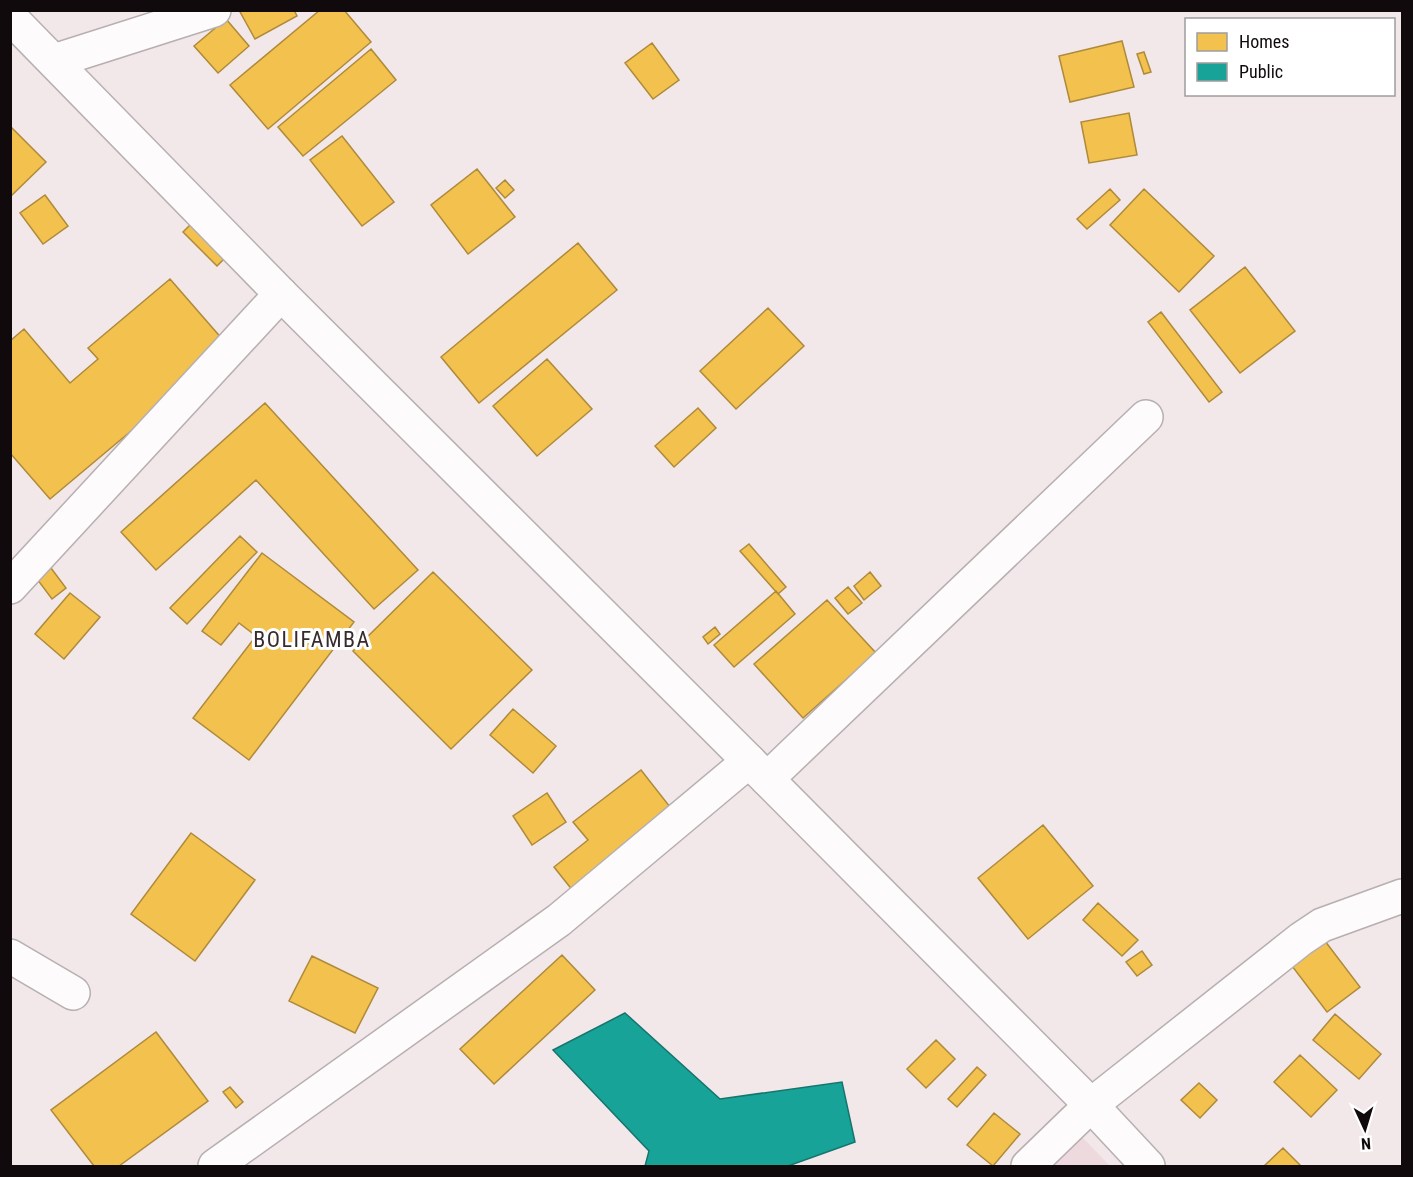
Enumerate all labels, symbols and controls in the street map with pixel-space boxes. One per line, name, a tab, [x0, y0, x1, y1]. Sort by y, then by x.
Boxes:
legend	[1185, 18, 1395, 96]
text: Homes	[1239, 31, 1289, 52]
text: Public	[1239, 61, 1283, 82]
district label: BOLIFAMBA	[253, 627, 371, 652]
north arrow	[1335, 1099, 1395, 1159]
text: N	[1360, 1134, 1372, 1153]

